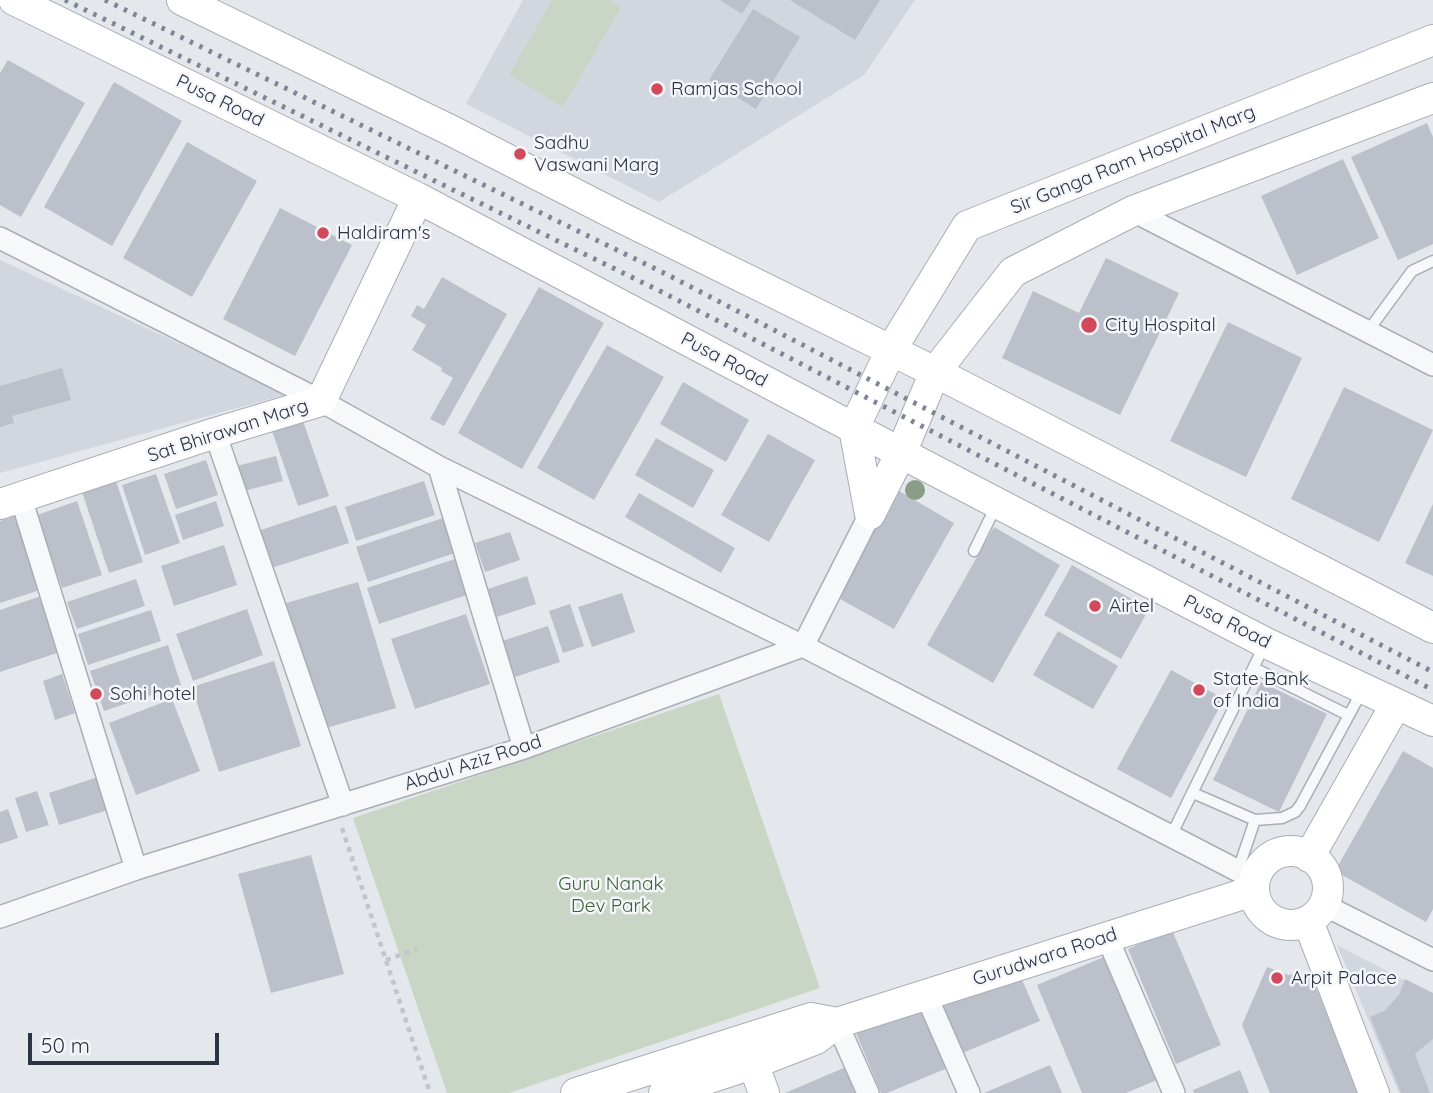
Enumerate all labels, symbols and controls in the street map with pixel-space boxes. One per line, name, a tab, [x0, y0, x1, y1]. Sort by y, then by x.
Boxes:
street label: Pusa Road	[172, 70, 268, 132]
place label: Ramjas School	[671, 78, 802, 100]
marker: Ramjas School	[649, 81, 665, 97]
street label: Sir Ganga Ram Hospital Marg	[1007, 100, 1259, 220]
place label: Sadhu Vaswani Marg	[534, 132, 659, 176]
marker: Sadhu Vaswani Marg	[512, 146, 528, 162]
place label: Haldiram's	[337, 222, 430, 244]
marker: Haldiram's	[315, 225, 331, 241]
place label: City Hospital	[1105, 314, 1216, 336]
marker: City Hospital	[1079, 315, 1099, 335]
street label: Pusa Road	[677, 328, 771, 392]
street label: Sat Bhirawan Marg	[145, 394, 311, 468]
street label: Pusa Road	[1180, 590, 1274, 654]
place label: Airtel	[1109, 595, 1154, 617]
marker: Airtel	[1087, 598, 1103, 614]
place label: State Bank of India	[1213, 668, 1309, 712]
marker: State Bank of India	[1191, 682, 1207, 698]
place label: Sohi hotel	[110, 683, 196, 705]
marker: Sohi hotel	[88, 686, 104, 702]
street label: Abdul Aziz Road	[402, 730, 544, 796]
park label: Guru Nanak Dev Park	[558, 873, 664, 917]
street label: Gurudwara Road	[970, 923, 1120, 991]
place label: Arpit Palace	[1291, 967, 1397, 989]
marker: Arpit Palace	[1269, 970, 1285, 986]
scale bar	[32, 1020, 222, 1064]
text: 50 m	[41, 1032, 90, 1058]

